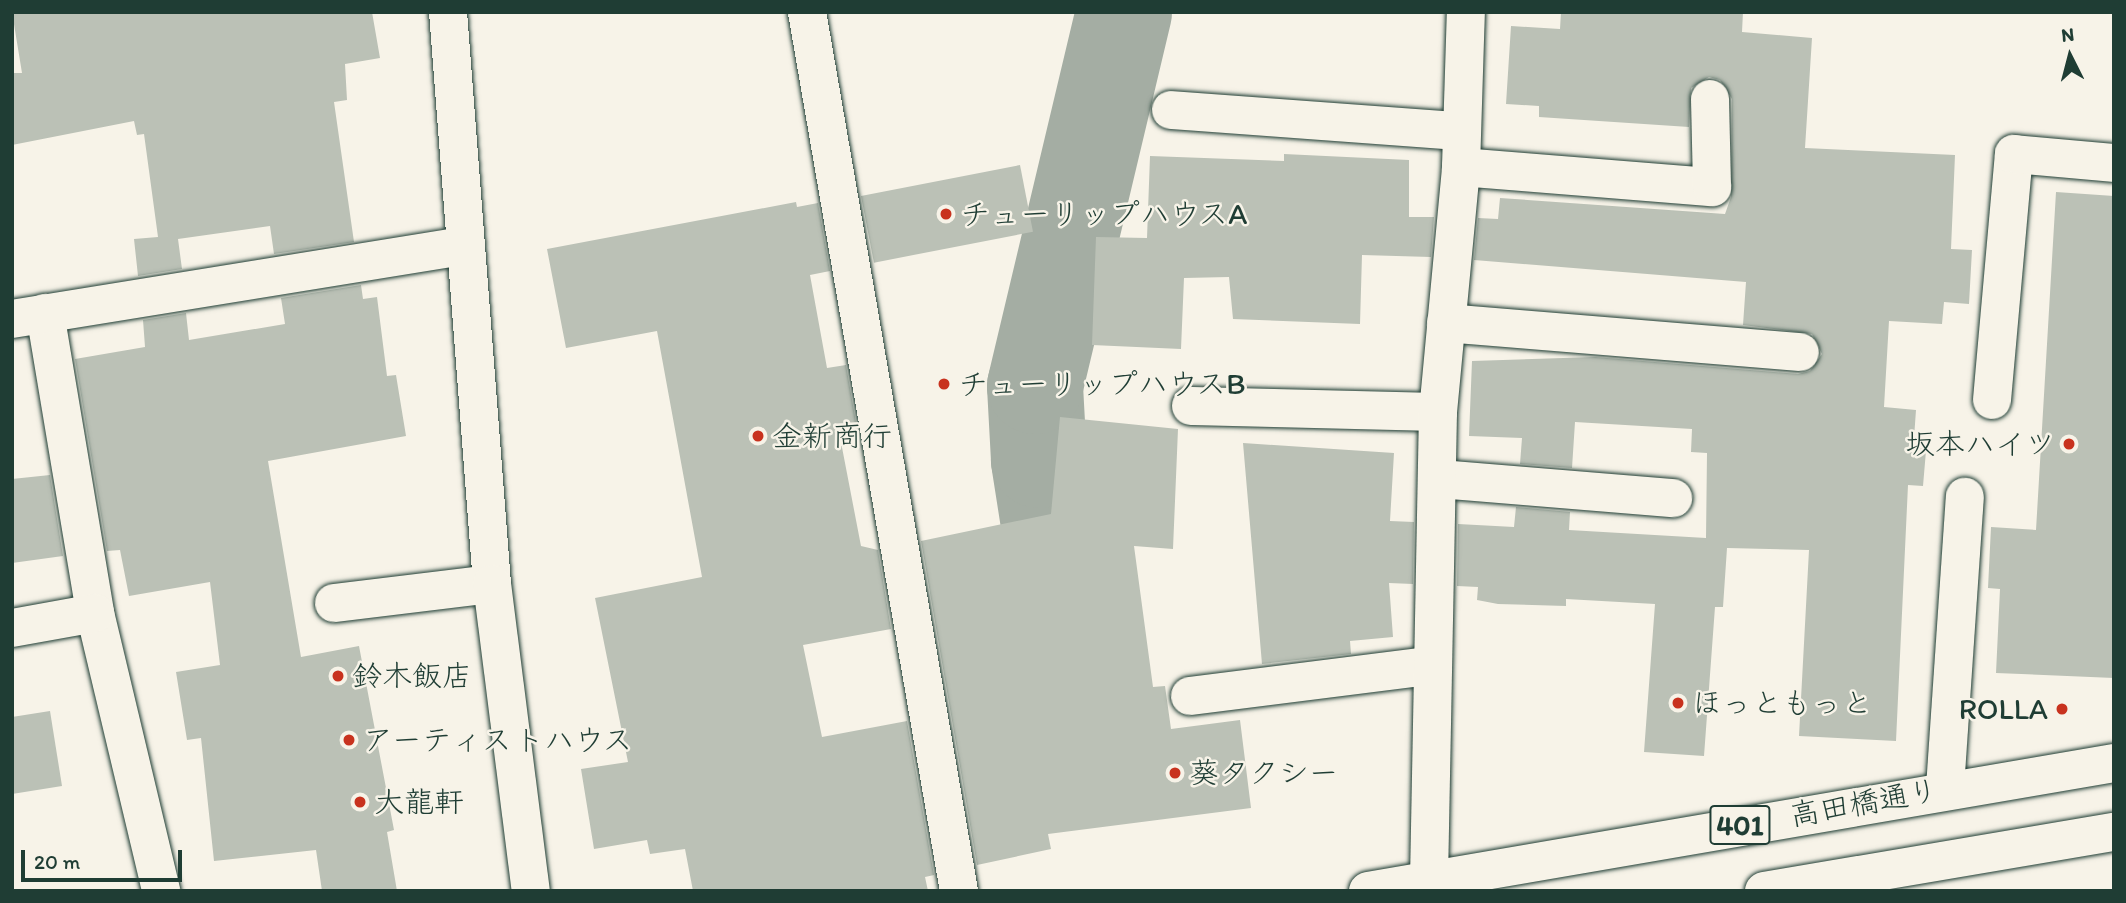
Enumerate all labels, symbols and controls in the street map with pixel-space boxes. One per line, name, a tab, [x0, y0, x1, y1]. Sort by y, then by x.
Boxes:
north arrow	[2035, 21, 2105, 91]
text: N	[2060, 23, 2075, 47]
place label: チューリップハウスA	[960, 196, 1249, 232]
marker: チューリップハウスA	[938, 206, 954, 222]
place label: チューリップハウスB	[958, 366, 1247, 402]
marker: チューリップハウスB	[936, 376, 952, 392]
place label: 金新商行	[772, 418, 892, 454]
place label: 坂本ハイツ	[1905, 426, 2055, 462]
marker: 金新商行	[750, 428, 766, 444]
marker: 坂本ハイツ	[2061, 436, 2077, 452]
place label: 鈴木飯店	[352, 658, 472, 694]
marker: 鈴木飯店	[330, 668, 346, 684]
place label: ほっともっと	[1692, 685, 1872, 721]
place label: ROLLA	[1959, 691, 2048, 727]
marker: ほっともっと	[1670, 695, 1686, 711]
marker: ROLLA	[2054, 701, 2070, 717]
place label: アーティストハウス	[363, 722, 632, 758]
marker: アーティストハウス	[341, 732, 357, 748]
place label: 葵タクシー	[1189, 755, 1339, 791]
marker: 葵タクシー	[1167, 765, 1183, 781]
street label: 高田橋通り	[1787, 772, 1941, 834]
place label: 大龍軒	[374, 784, 464, 820]
marker: 大龍軒	[352, 794, 368, 810]
road number: 401	[1708, 800, 1772, 850]
scale bar	[24, 836, 186, 880]
text: 20 m	[34, 849, 80, 874]

